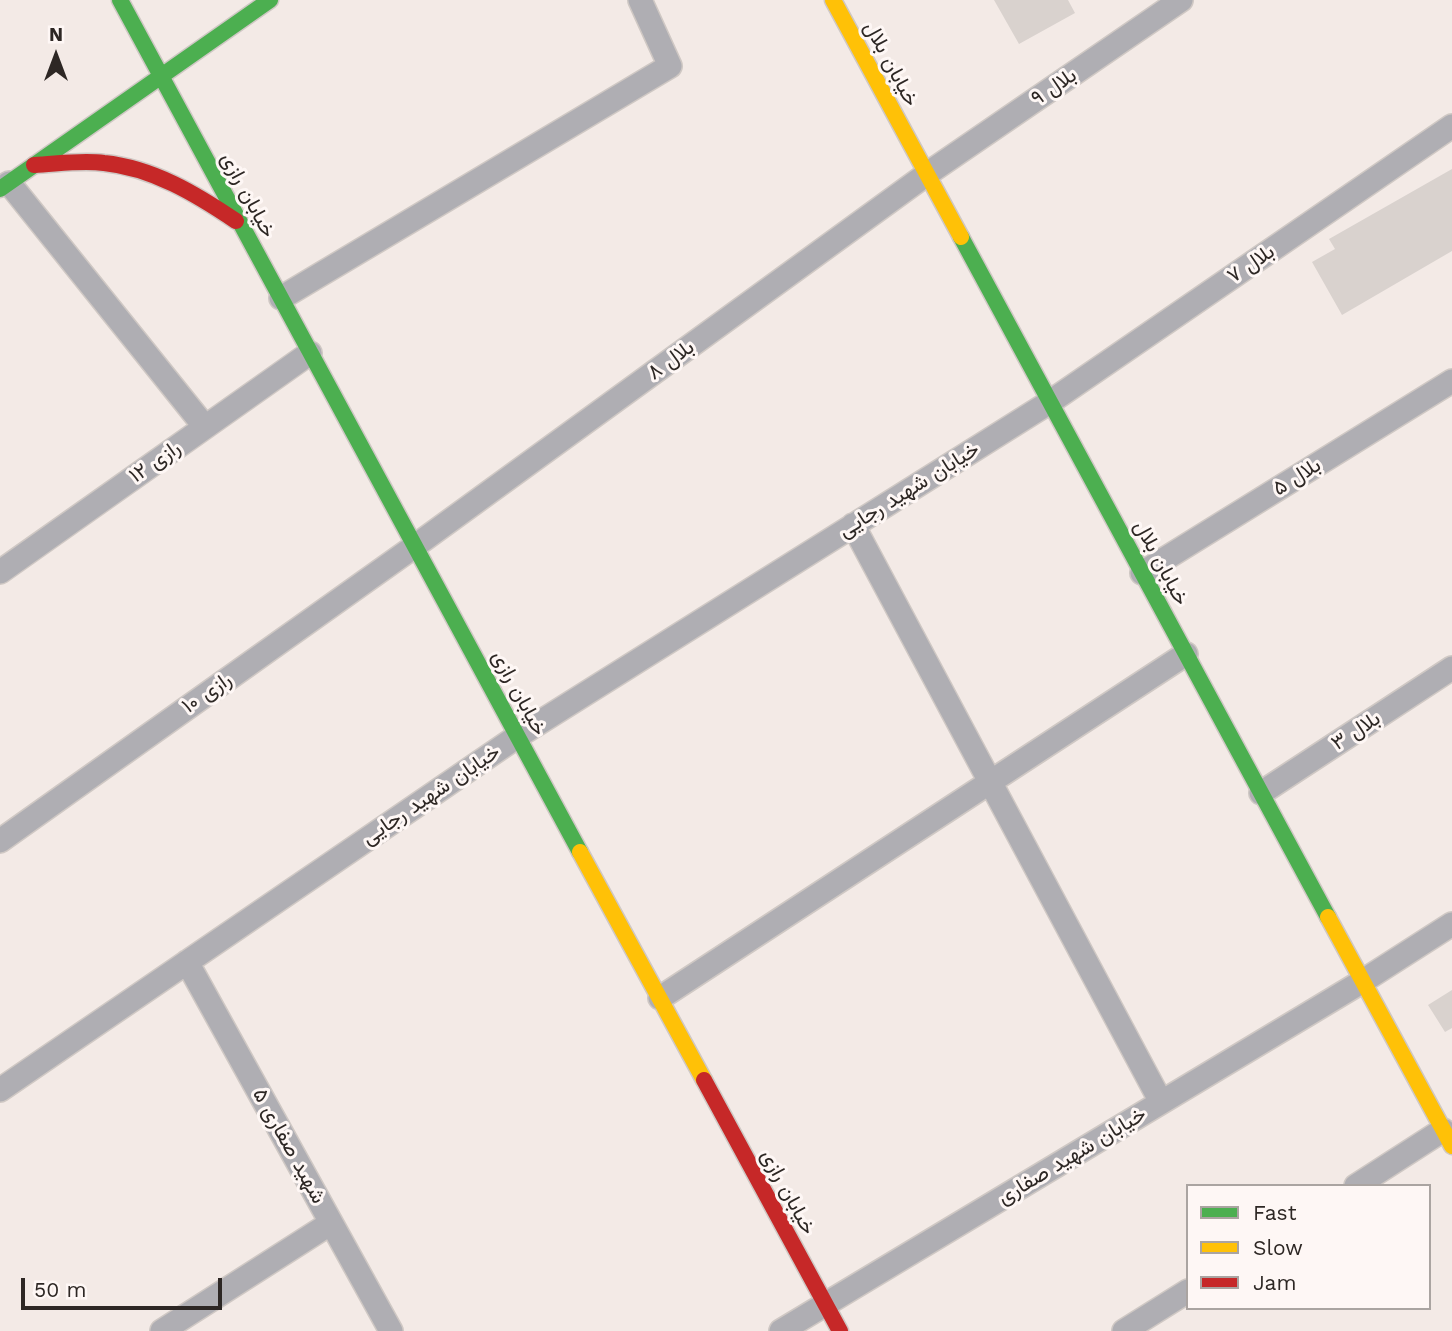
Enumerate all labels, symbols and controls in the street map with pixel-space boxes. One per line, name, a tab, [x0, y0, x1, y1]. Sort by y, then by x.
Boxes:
street label: خیابان بلال	[858, 17, 924, 111]
north arrow	[21, 21, 91, 91]
text: N	[49, 23, 63, 46]
street label: بلال ۹	[1026, 63, 1082, 111]
street label: خیابان رازی	[215, 148, 281, 242]
street label: بلال ۷	[1222, 239, 1280, 289]
street label: بلال ۸	[643, 335, 699, 385]
street label: رازی ۱۲	[124, 435, 186, 489]
street label: خیابان شهید رجایی	[834, 437, 984, 543]
street label: بلال ۵	[1268, 453, 1326, 501]
street label: خیابان بلال	[1128, 516, 1194, 610]
street label: خیابان رازی	[486, 646, 552, 740]
street label: رازی ۱۰	[177, 667, 237, 719]
street label: بلال ۳	[1327, 706, 1385, 756]
street label: خیابان شهید رجایی	[357, 739, 505, 851]
street label: شهید صفاری ۵	[247, 1084, 331, 1208]
street label: خیابان شهید صفاری	[993, 1102, 1151, 1210]
street label: خیابان رازی	[755, 1145, 821, 1239]
legend	[1186, 1184, 1431, 1310]
text: Fast	[1253, 1200, 1297, 1225]
text: Slow	[1253, 1235, 1303, 1260]
scale bar	[24, 1264, 226, 1308]
text: Jam	[1253, 1270, 1296, 1295]
text: 50 m	[34, 1277, 86, 1302]

